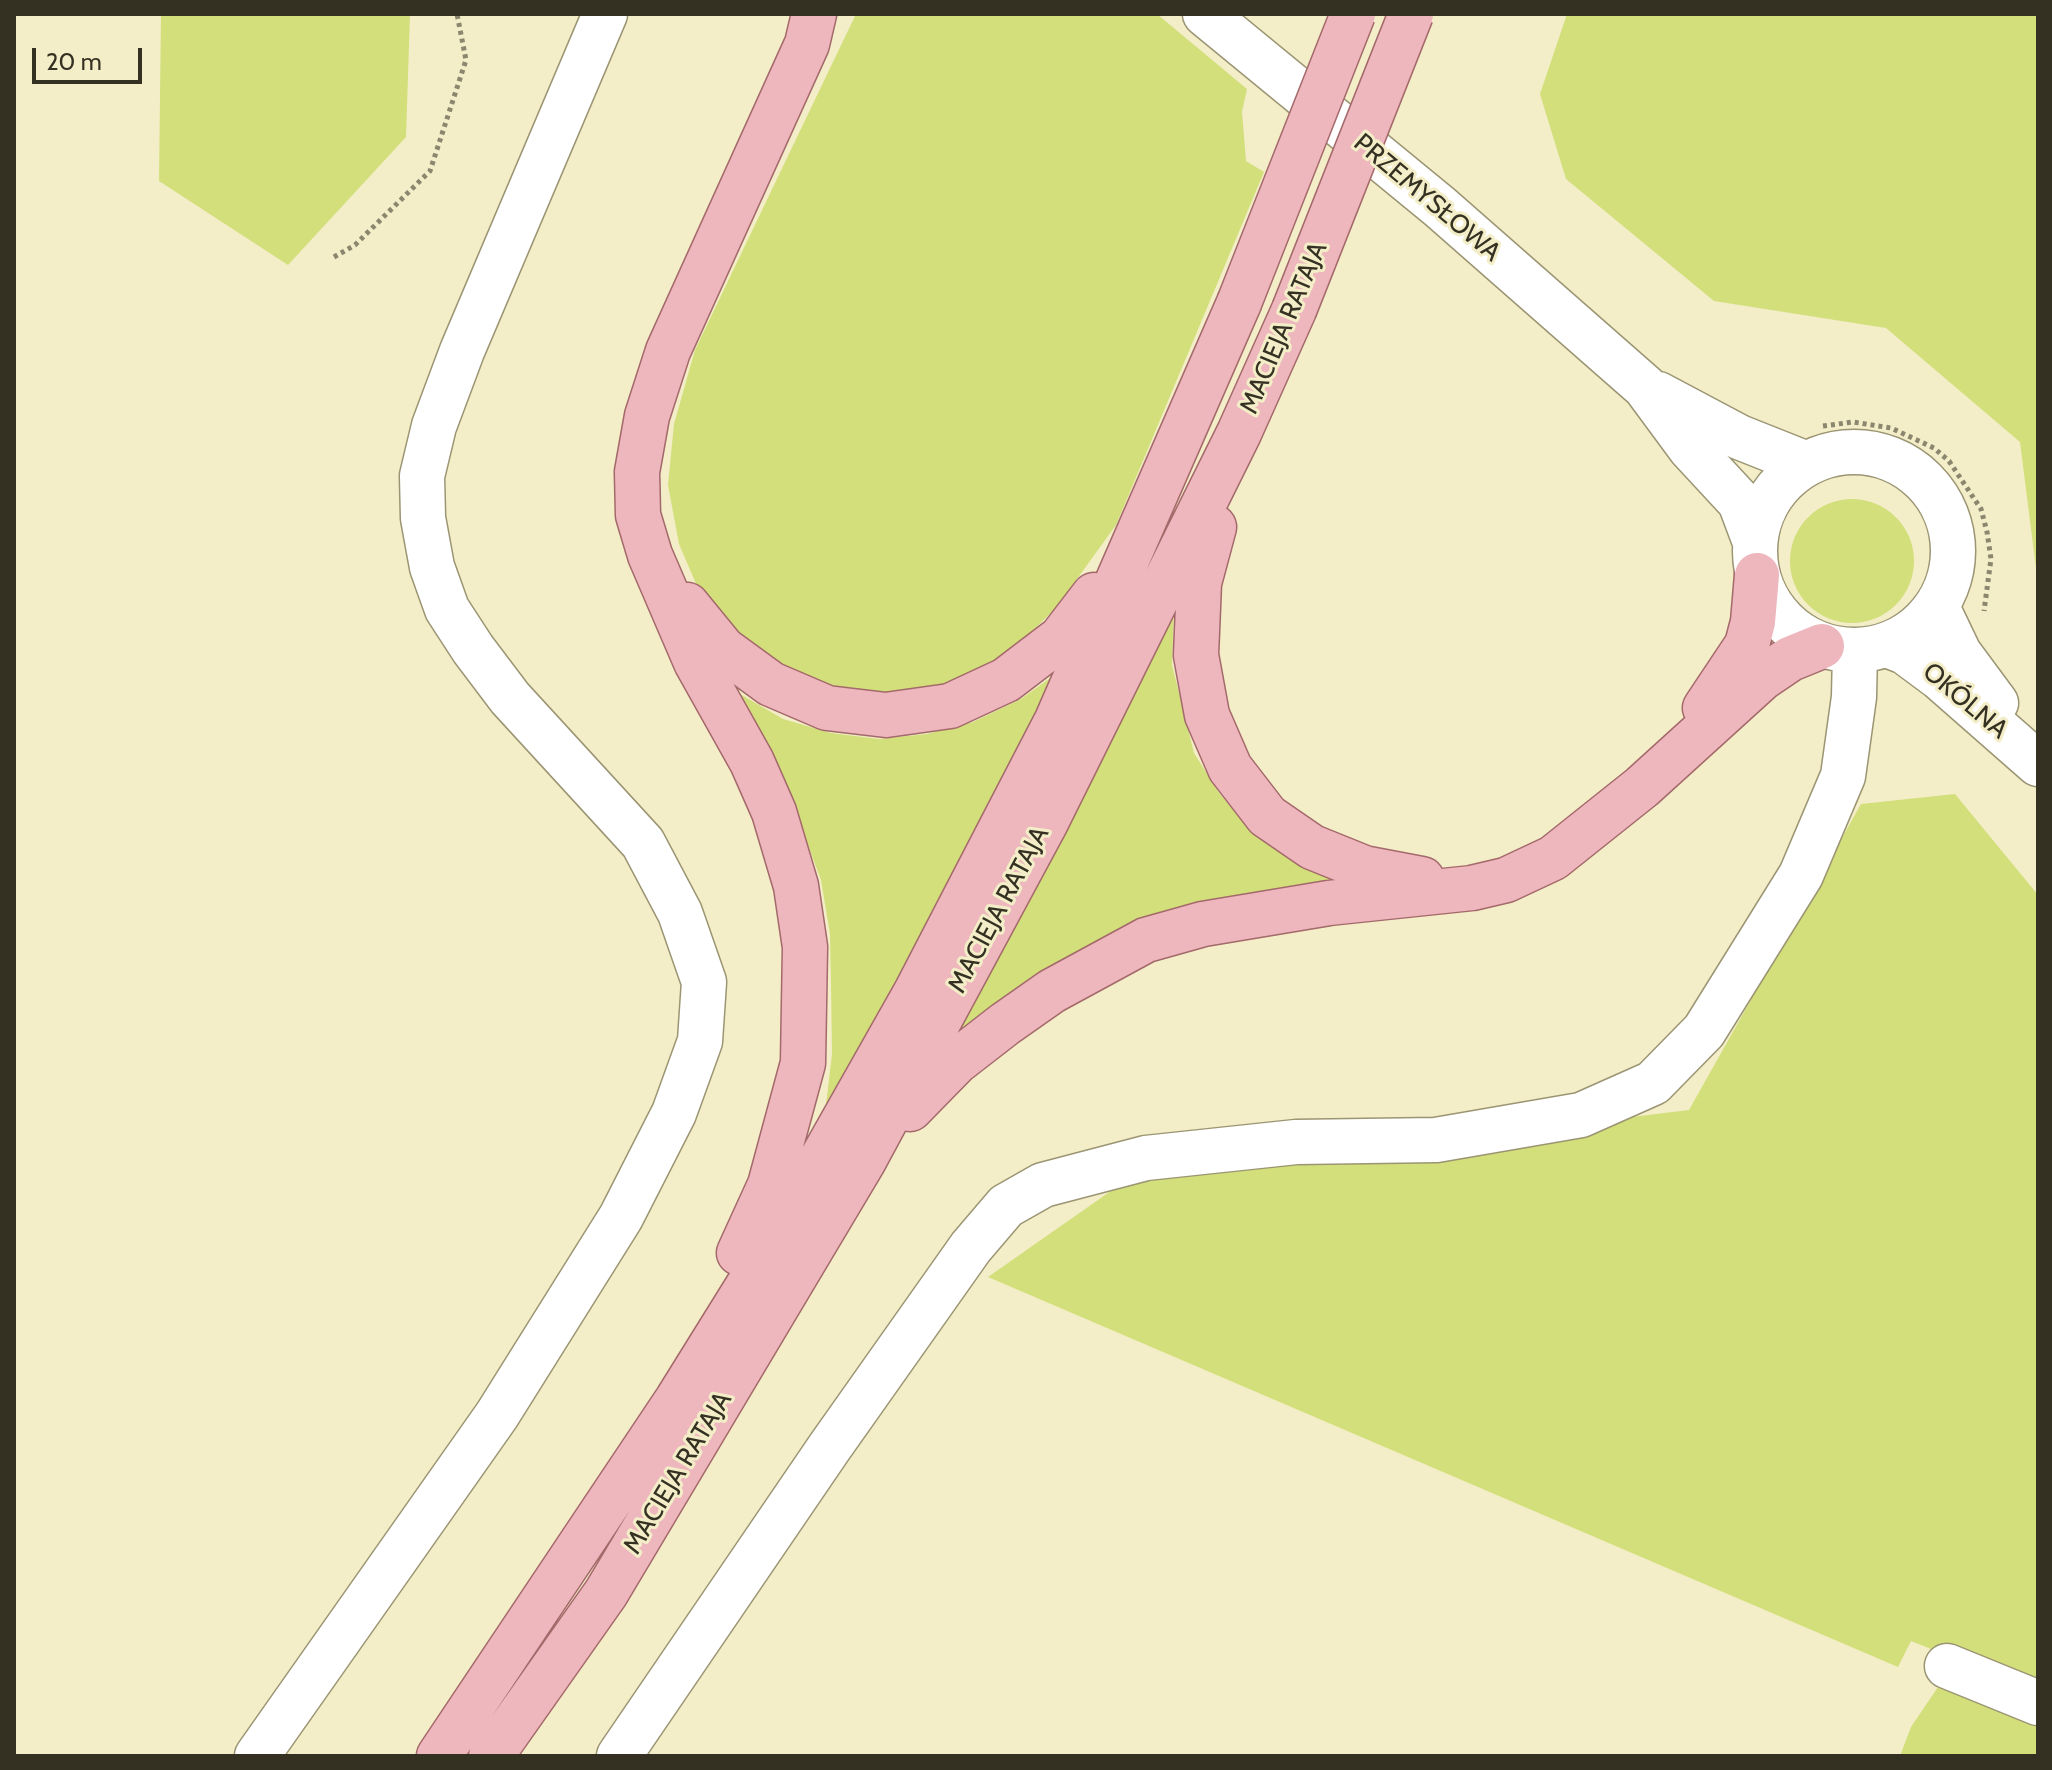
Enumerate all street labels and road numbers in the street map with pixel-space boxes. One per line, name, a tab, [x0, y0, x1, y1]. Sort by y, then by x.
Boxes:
street label: PRZEMYSŁOWA	[1347, 128, 1507, 268]
street label: MACIEJA RATAJA	[1234, 237, 1334, 419]
street label: OKÓLNA	[1916, 656, 2014, 746]
street label: MACIEJA RATAJA	[942, 822, 1056, 998]
street label: MACIEJA RATAJA	[617, 1386, 739, 1560]

